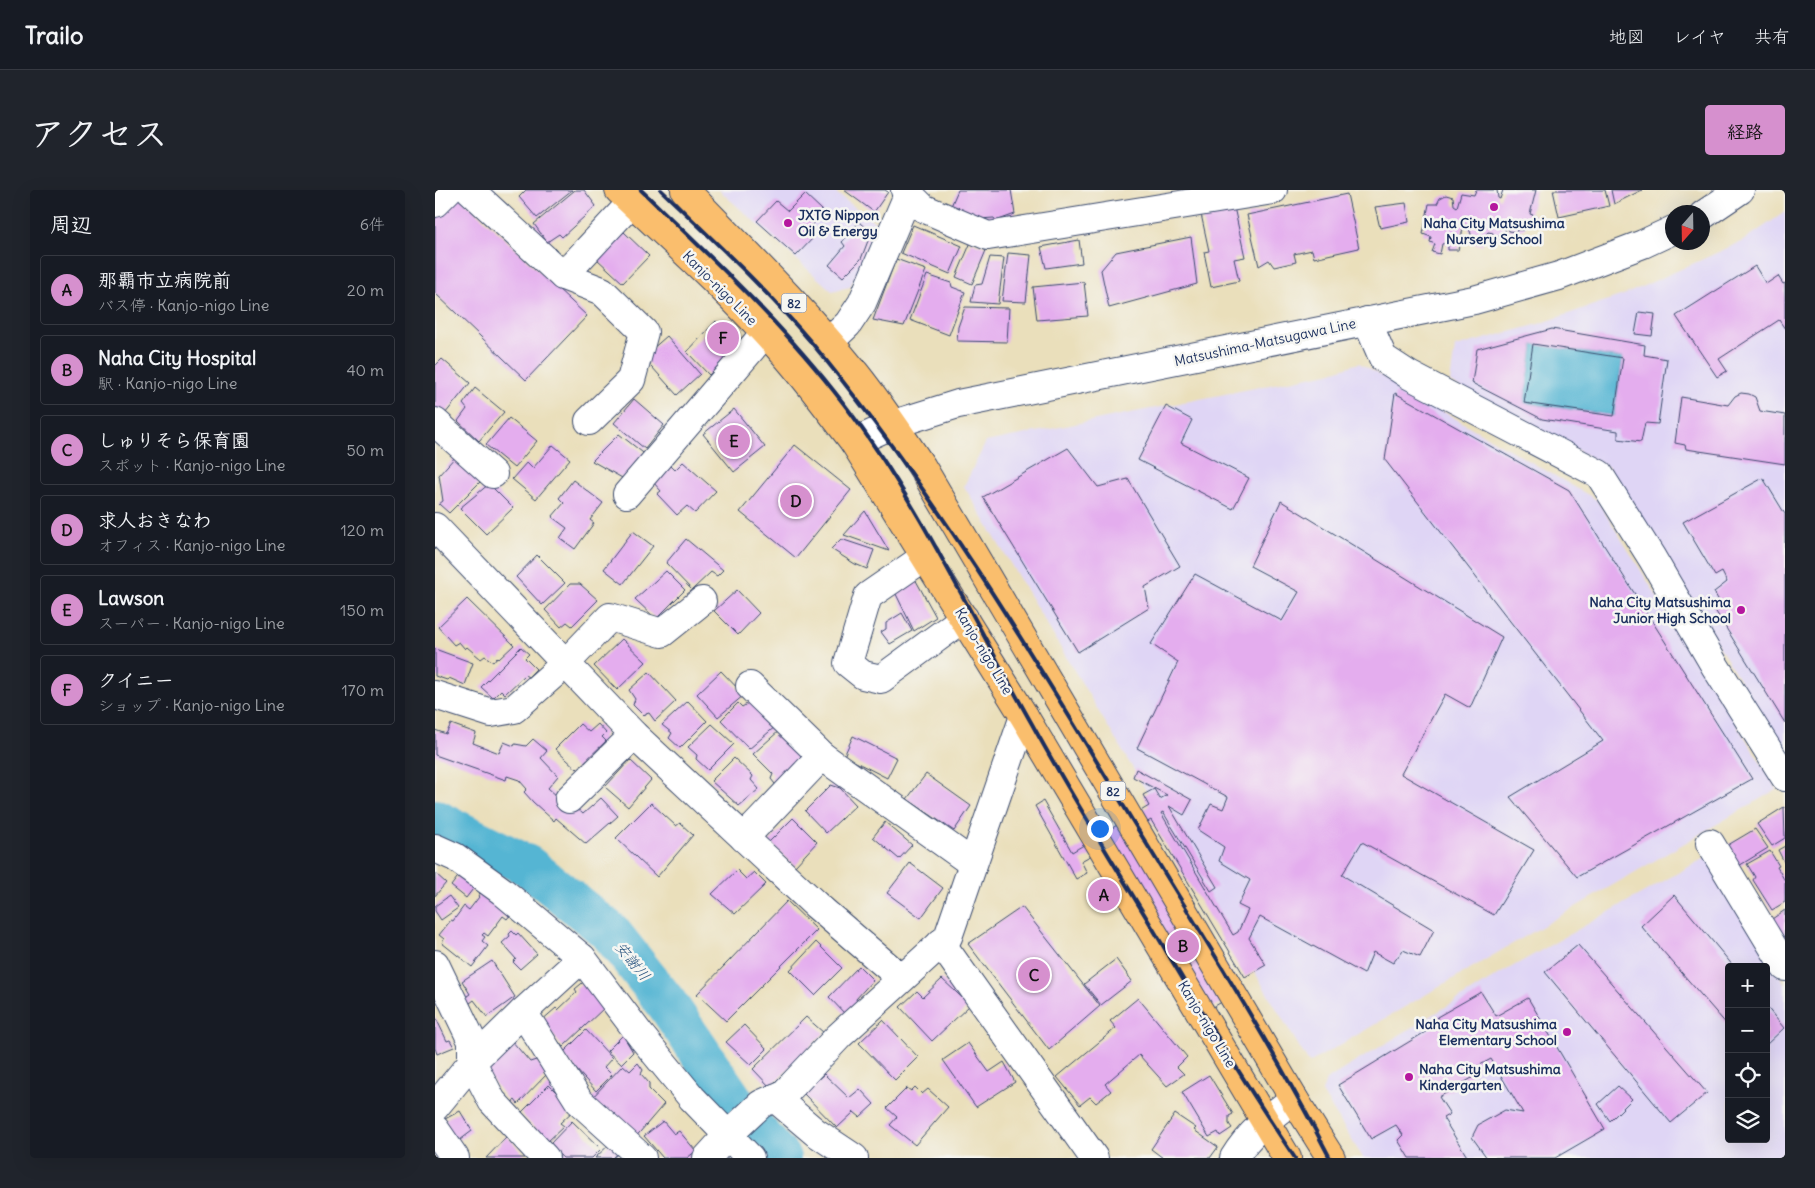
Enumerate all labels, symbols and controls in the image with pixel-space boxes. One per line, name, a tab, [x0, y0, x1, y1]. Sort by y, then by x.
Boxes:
text: Trailo	[25, 20, 83, 50]
text: 地図	[1609, 25, 1645, 48]
text: レイヤ	[1673, 25, 1726, 48]
text: 共有	[1754, 25, 1790, 48]
button: 経路	[1705, 105, 1785, 155]
text: アクセス	[30, 111, 168, 155]
marker: Naha City Matsushima Nursery School	[1488, 201, 1500, 213]
north arrow	[1665, 205, 1710, 250]
place label: JXTG Nippon Oil & Energy	[798, 206, 879, 240]
text: 周辺	[50, 211, 92, 238]
text: 6件	[360, 214, 385, 234]
place label: Naha City Matsushima Nursery School	[1423, 214, 1565, 248]
marker: JXTG Nippon Oil & Energy	[782, 217, 794, 229]
street label: Kanjo-nigo Line	[679, 247, 761, 329]
text: 那覇市立病院前	[98, 268, 231, 292]
text: A	[62, 280, 72, 300]
text: 20 m	[347, 280, 384, 300]
road number: 82	[781, 294, 807, 312]
text: バス停 · Kanjo-nigo Line	[98, 295, 269, 315]
street label: Matsushima-Matsugawa Line	[1173, 314, 1357, 370]
pin: F	[707, 319, 739, 357]
text: Naha City Hospital	[98, 346, 256, 370]
text: B	[62, 360, 72, 380]
text: 40 m	[346, 360, 384, 380]
text: 駅 · Kanjo-nigo Line	[98, 373, 237, 393]
pin: E	[718, 422, 750, 460]
text: しゅりそら保育園	[98, 428, 250, 452]
text: C	[62, 440, 72, 460]
text: 50 m	[346, 440, 384, 460]
text: スポット · Kanjo-nigo Line	[98, 455, 285, 475]
pin: D	[780, 482, 812, 520]
text: 求人おきなわ	[98, 508, 212, 532]
text: D	[61, 520, 73, 540]
text: 120 m	[341, 520, 384, 540]
text: オフィス · Kanjo-nigo Line	[98, 535, 285, 555]
text: Lawson	[98, 586, 164, 610]
place label: Naha City Matsushima Junior High School	[1589, 593, 1731, 627]
text: E	[62, 600, 72, 620]
text: 150 m	[340, 600, 384, 620]
street label: Kanjo-nigo Line	[951, 604, 1017, 698]
marker: Naha City Matsushima Junior High School	[1735, 604, 1747, 616]
text: スーパー · Kanjo-nigo Line	[98, 613, 285, 633]
text: クイニー	[98, 668, 173, 692]
text: F	[62, 680, 72, 700]
text: 170 m	[341, 680, 384, 700]
text: ショップ · Kanjo-nigo Line	[98, 695, 285, 715]
road number: 82	[1101, 782, 1125, 800]
your location	[1087, 816, 1113, 842]
pin: A	[1088, 876, 1120, 914]
pin: B	[1167, 927, 1199, 965]
water label: 安謝川	[611, 938, 655, 984]
pin: C	[1018, 956, 1050, 994]
map controls	[1725, 963, 1770, 1143]
button: +	[1725, 963, 1770, 1008]
street label: Kanjo-nigo Line	[1174, 977, 1240, 1071]
button: −	[1725, 1008, 1770, 1053]
place label: Naha City Matsushima Elementary School	[1415, 1015, 1557, 1049]
marker: Naha City Matsushima Elementary School	[1561, 1026, 1573, 1038]
button: locate	[1725, 1053, 1770, 1098]
place label: Naha City Matsushima Kindergarten	[1419, 1060, 1561, 1094]
marker: Naha City Matsushima Kindergarten	[1403, 1071, 1415, 1083]
button: layers	[1725, 1098, 1770, 1143]

